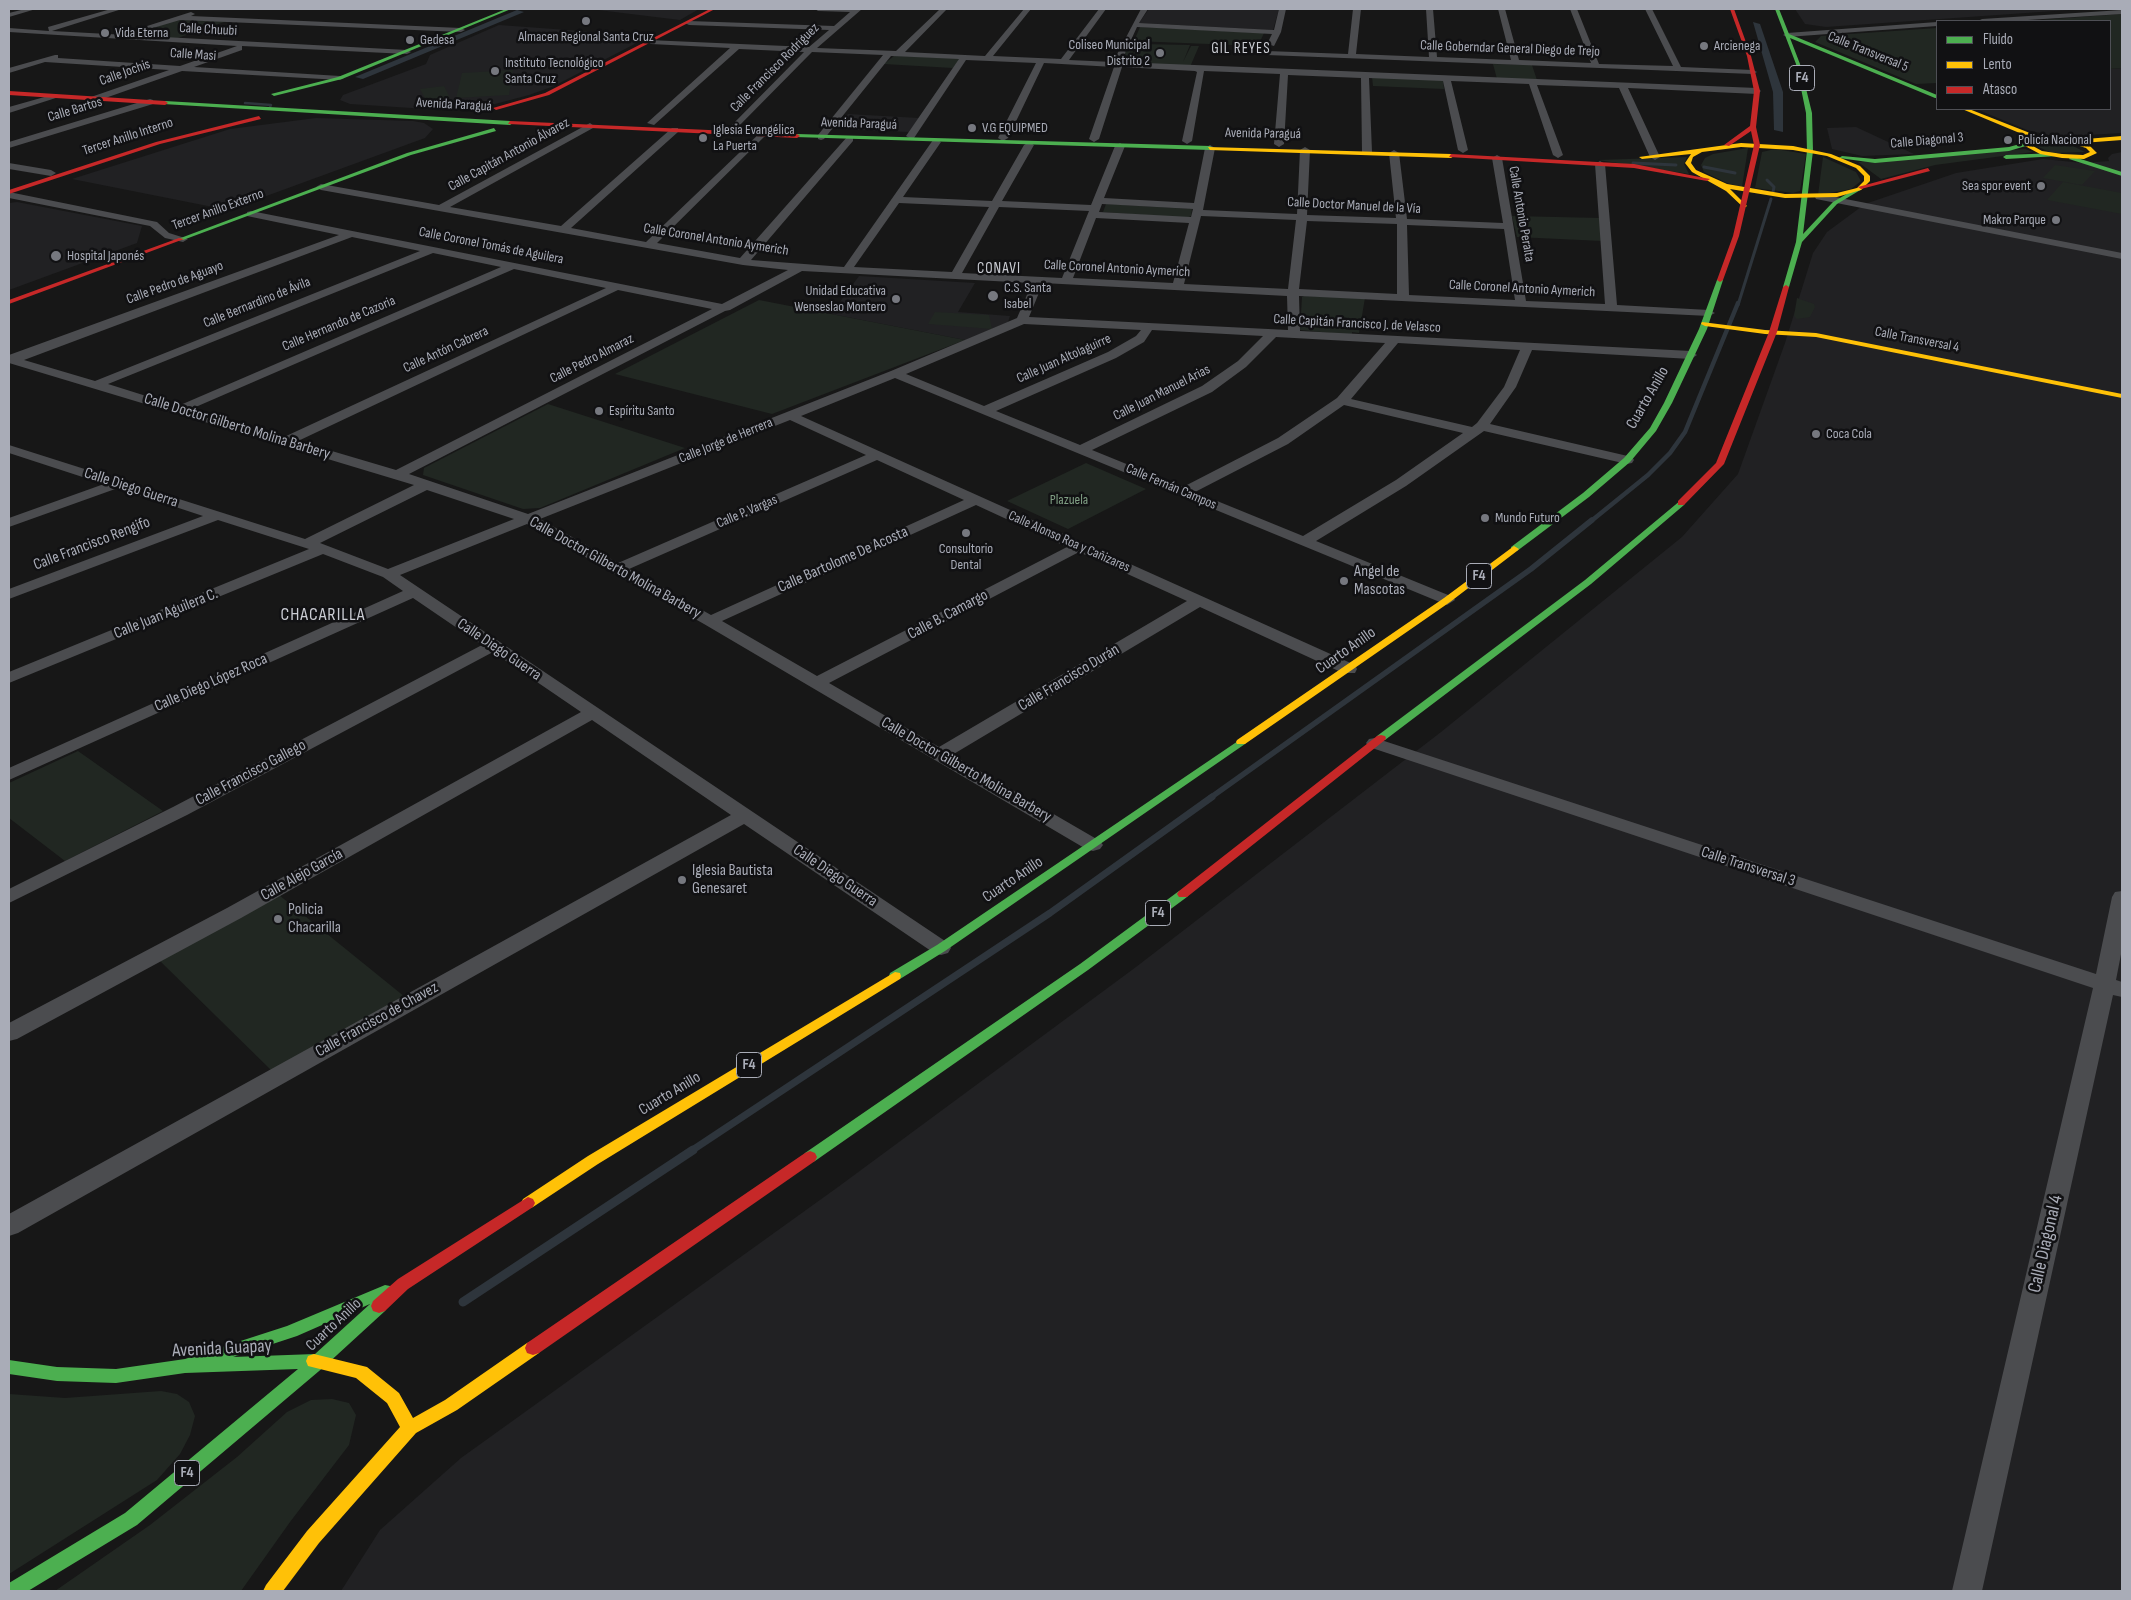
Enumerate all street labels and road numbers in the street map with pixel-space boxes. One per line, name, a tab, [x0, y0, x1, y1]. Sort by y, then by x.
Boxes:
street label: Calle Chuubi	[179, 20, 237, 40]
street label: Calle Francisco Rodriguez	[727, 20, 823, 116]
street label: Calle Transversal 5	[1825, 28, 1911, 76]
street label: Calle Goberndar General Diego de Trejo	[1420, 37, 1600, 61]
street label: Calle Masi	[169, 45, 217, 65]
street label: Calle Jochis	[97, 56, 153, 90]
road number: F4	[1790, 66, 1814, 90]
street label: Calle Bartos	[46, 94, 104, 126]
street label: Avenida Paraguá	[416, 95, 492, 115]
street label: Tercer Anillo Interno	[81, 114, 175, 160]
street label: Avenida Paraguá	[821, 114, 897, 134]
street label: Calle Capitán Antonio Álvarez	[445, 115, 573, 195]
street label: Avenida Paraguá	[1225, 125, 1301, 143]
street label: Calle Diagonal 3	[1890, 129, 1964, 153]
street label: Calle Antonio Peralta	[1504, 165, 1538, 263]
street label: Tercer Anillo Externo	[170, 186, 266, 234]
street label: Calle Doctor Manuel de la Vía	[1287, 194, 1421, 218]
street label: Calle Coronel Antonio Aymerich	[642, 220, 790, 260]
street label: Calle Coronel Tomás de Aguilera	[417, 224, 565, 268]
street label: Calle Coronel Antonio Aymerich	[1043, 257, 1191, 281]
street label: Calle Pedro de Aguayo	[124, 258, 226, 308]
street label: Calle Bernardino de Ávila	[201, 274, 313, 332]
street label: Calle Coronel Antonio Aymerich	[1448, 277, 1596, 301]
street label: Calle Hernando de Cazoria	[280, 293, 398, 355]
street label: Calle Capitán Francisco J. de Velasco	[1273, 311, 1441, 337]
street label: Calle Antón Cabrera	[401, 323, 491, 377]
street label: Calle Transversal 4	[1873, 324, 1961, 356]
street label: Calle Pedro Almaraz	[547, 331, 637, 387]
street label: Calle Juan Altolaguirre	[1014, 331, 1114, 387]
street label: Calle Juan Manuel Arias	[1111, 361, 1213, 425]
street label: Cuarto Anillo	[1622, 363, 1674, 433]
street label: Calle Doctor Gilberto Molina Barbery	[142, 390, 332, 464]
street label: Calle Jorge de Herrera	[677, 415, 775, 467]
street label: Calle Fernán Campos	[1123, 460, 1219, 514]
street label: Calle Diego Guerra	[82, 464, 180, 512]
street label: Calle P. Vargas	[714, 492, 780, 532]
street label: Calle Alonso Roa y Cañizares	[1006, 508, 1132, 576]
street label: Calle Francisco Rengifo	[31, 513, 153, 575]
street label: Calle Doctor Gilberto Molina Barbery	[526, 513, 704, 623]
street label: Calle Bartolome De Acosta	[775, 523, 911, 597]
road number: F4	[1466, 564, 1492, 588]
street label: Calle Juan Aguilera C.	[111, 584, 221, 644]
street label: Calle B. Camargo	[905, 586, 991, 644]
street label: Calle Diego Guerra	[453, 615, 545, 685]
street label: Cuarto Anillo	[1312, 623, 1380, 679]
street label: Calle Francisco Durán	[1015, 640, 1123, 716]
street label: Calle Diego López Roca	[152, 650, 270, 716]
street label: Calle Doctor Gilberto Molina Barbery	[877, 713, 1055, 827]
street label: Calle Francisco Gallego	[193, 736, 309, 810]
street label: Calle Diego Guerra	[789, 841, 881, 911]
street label: Calle Transversal 3	[1699, 843, 1797, 891]
street label: Calle Alejo García	[258, 845, 346, 905]
street label: Cuarto Anillo	[979, 853, 1047, 907]
road number: F4	[1146, 900, 1170, 926]
street label: Calle Francisco de Chavez	[312, 978, 442, 1062]
road number: F4	[736, 1052, 762, 1078]
street label: Cuarto Anillo	[636, 1068, 704, 1120]
street label: Calle Diagonal 4	[2024, 1193, 2068, 1295]
street label: Cuarto Anillo	[302, 1295, 366, 1355]
street label: Avenida Guapay	[172, 1335, 272, 1363]
road number: F4	[174, 1460, 200, 1486]

